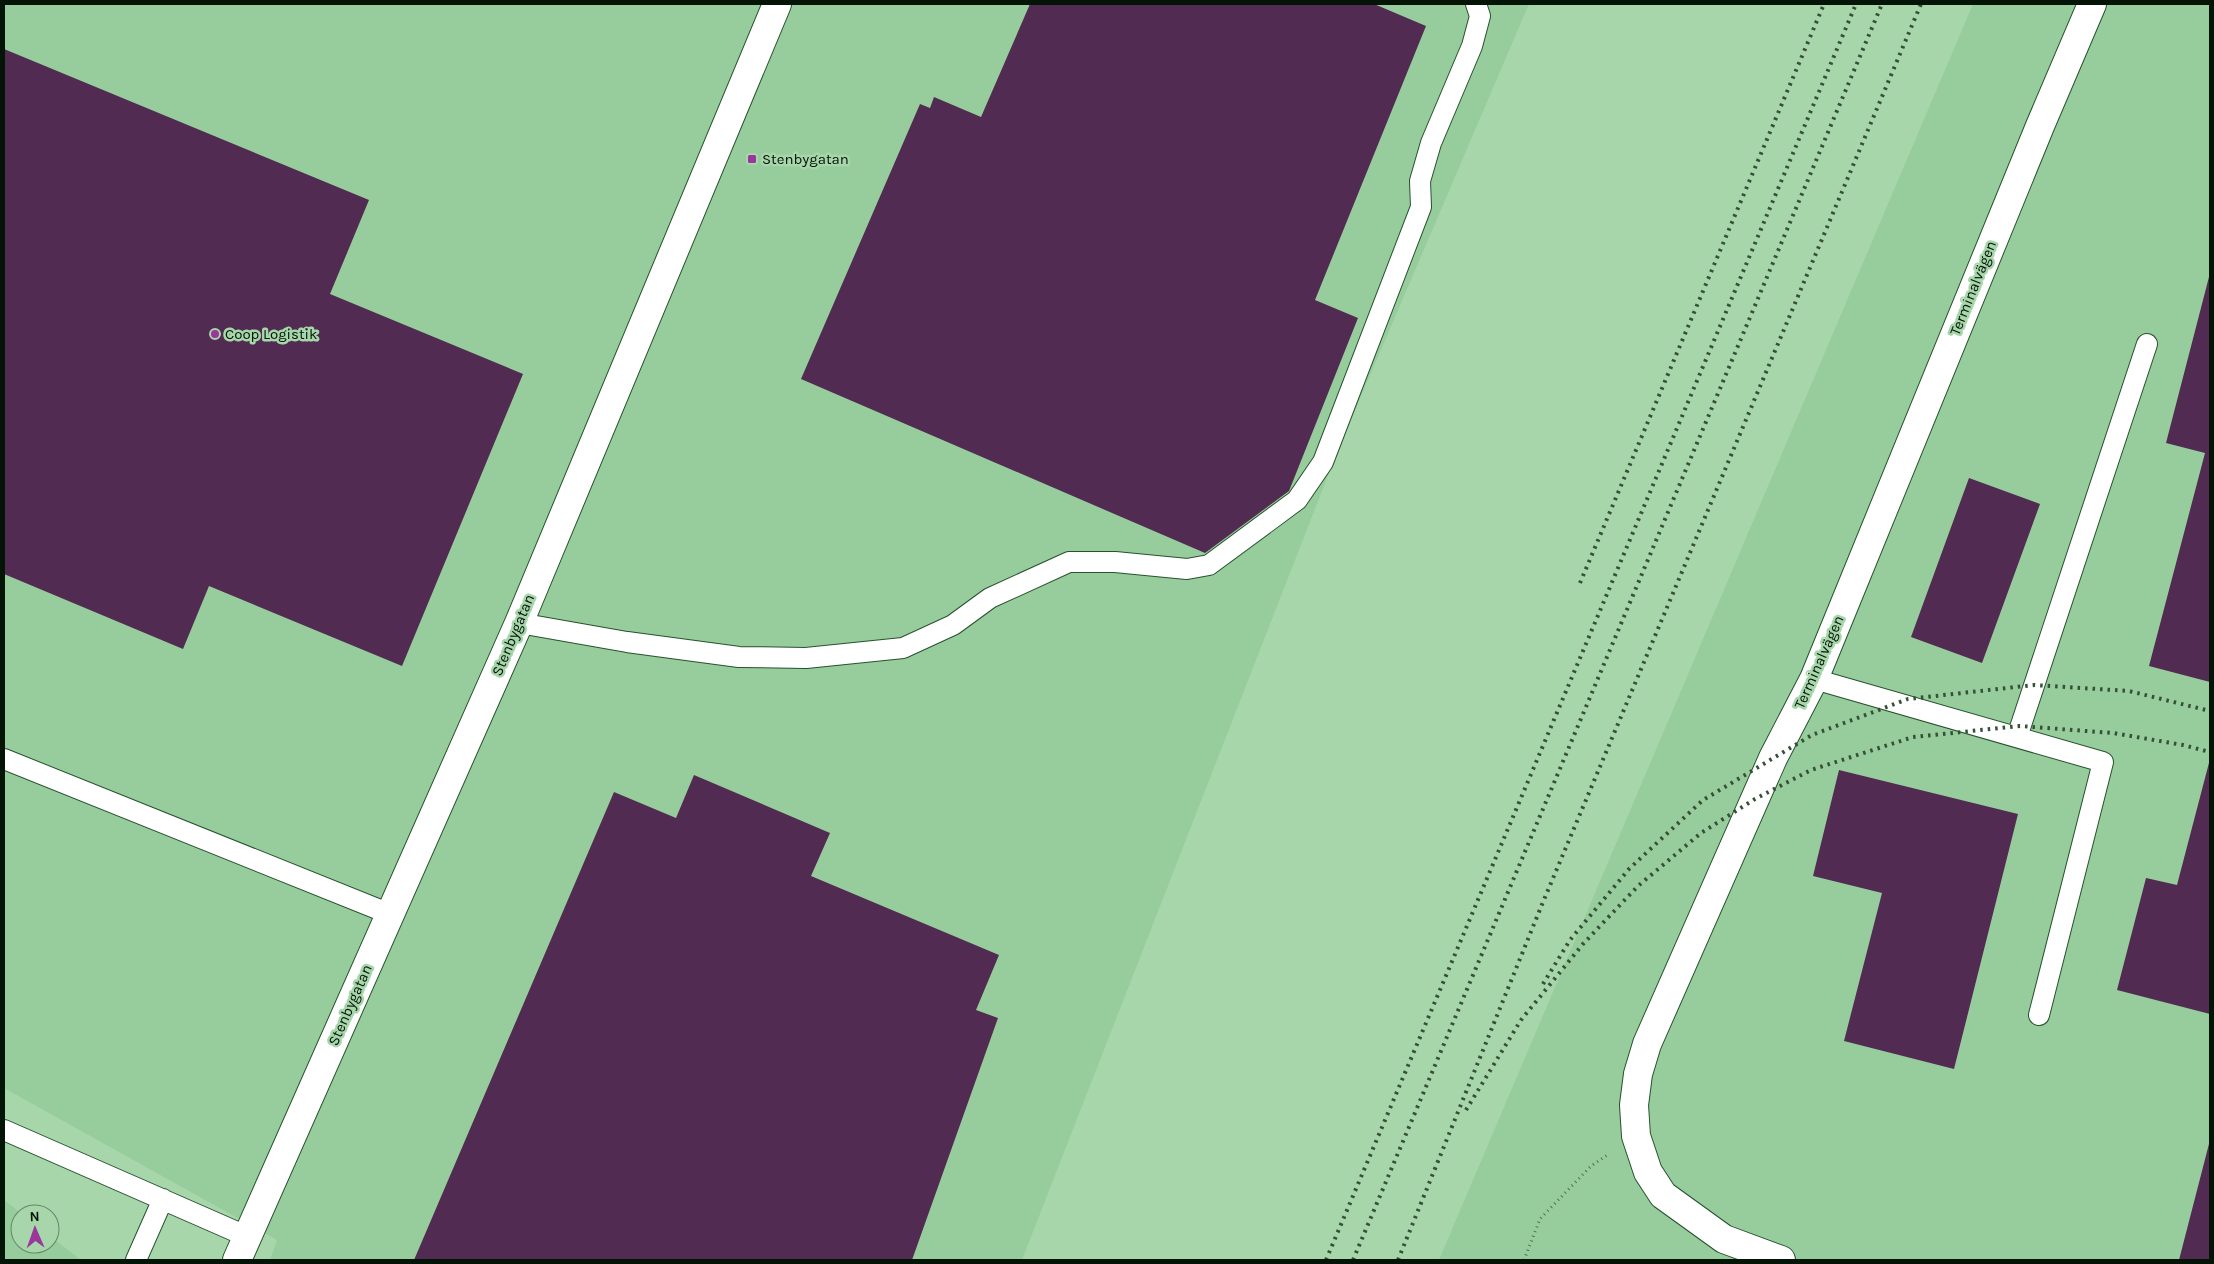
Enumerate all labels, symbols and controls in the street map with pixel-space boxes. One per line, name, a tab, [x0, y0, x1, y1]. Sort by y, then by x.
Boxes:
place label: Stenbygatan	[762, 150, 849, 168]
marker: Stenbygatan	[746, 153, 758, 165]
street label: Terminalvägen	[1946, 238, 2000, 338]
place label: Coop Logistik	[225, 325, 318, 343]
marker: Coop Logistik	[209, 328, 221, 340]
street label: Stenbygatan	[488, 591, 538, 679]
street label: Terminalvägen	[1790, 612, 1848, 712]
street label: Stenbygatan	[324, 962, 376, 1048]
north arrow	[10, 1204, 60, 1254]
text: N	[29, 1208, 40, 1225]

